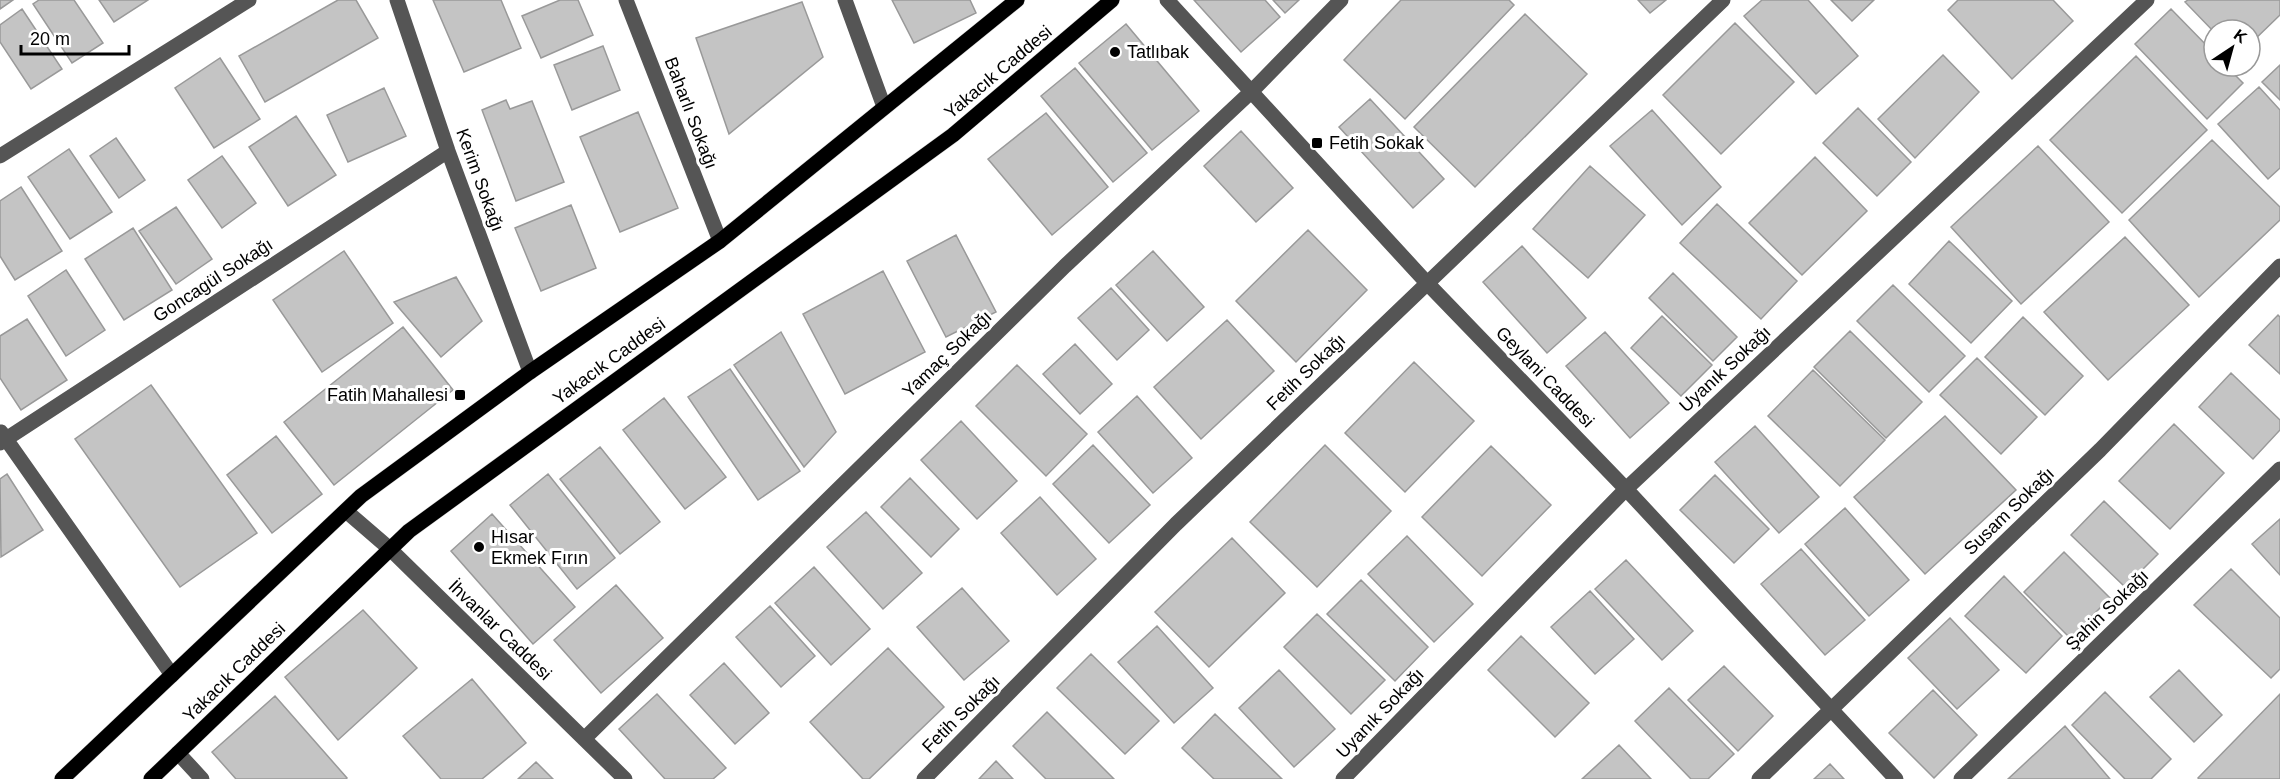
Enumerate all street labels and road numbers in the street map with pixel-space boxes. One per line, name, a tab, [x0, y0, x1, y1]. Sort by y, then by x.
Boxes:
street label: Yakacık Caddesi	[940, 21, 1056, 123]
street label: Baharlı Sokağı	[661, 54, 721, 172]
street label: Kerim Sokağı	[452, 126, 508, 234]
street label: Goncagül Sokağı	[150, 234, 276, 326]
street label: Yamaç Sokağı	[898, 307, 996, 401]
street label: Yakacık Caddesi	[549, 314, 669, 408]
street label: Uyanık Sokağı	[1675, 322, 1775, 416]
street label: Geylani Caddesi	[1492, 323, 1598, 431]
street label: Fetih Sokağı	[1263, 330, 1349, 414]
street label: Susam Sokağı	[1960, 463, 2058, 559]
street label: Şahin Sokağı	[2062, 566, 2152, 654]
street label: İhvanlar Caddesi	[444, 576, 556, 684]
street label: Yakacık Caddesi	[179, 618, 289, 726]
street label: Uyanık Sokağı	[1332, 664, 1428, 762]
street label: Fetih Sokağı	[918, 671, 1004, 757]

